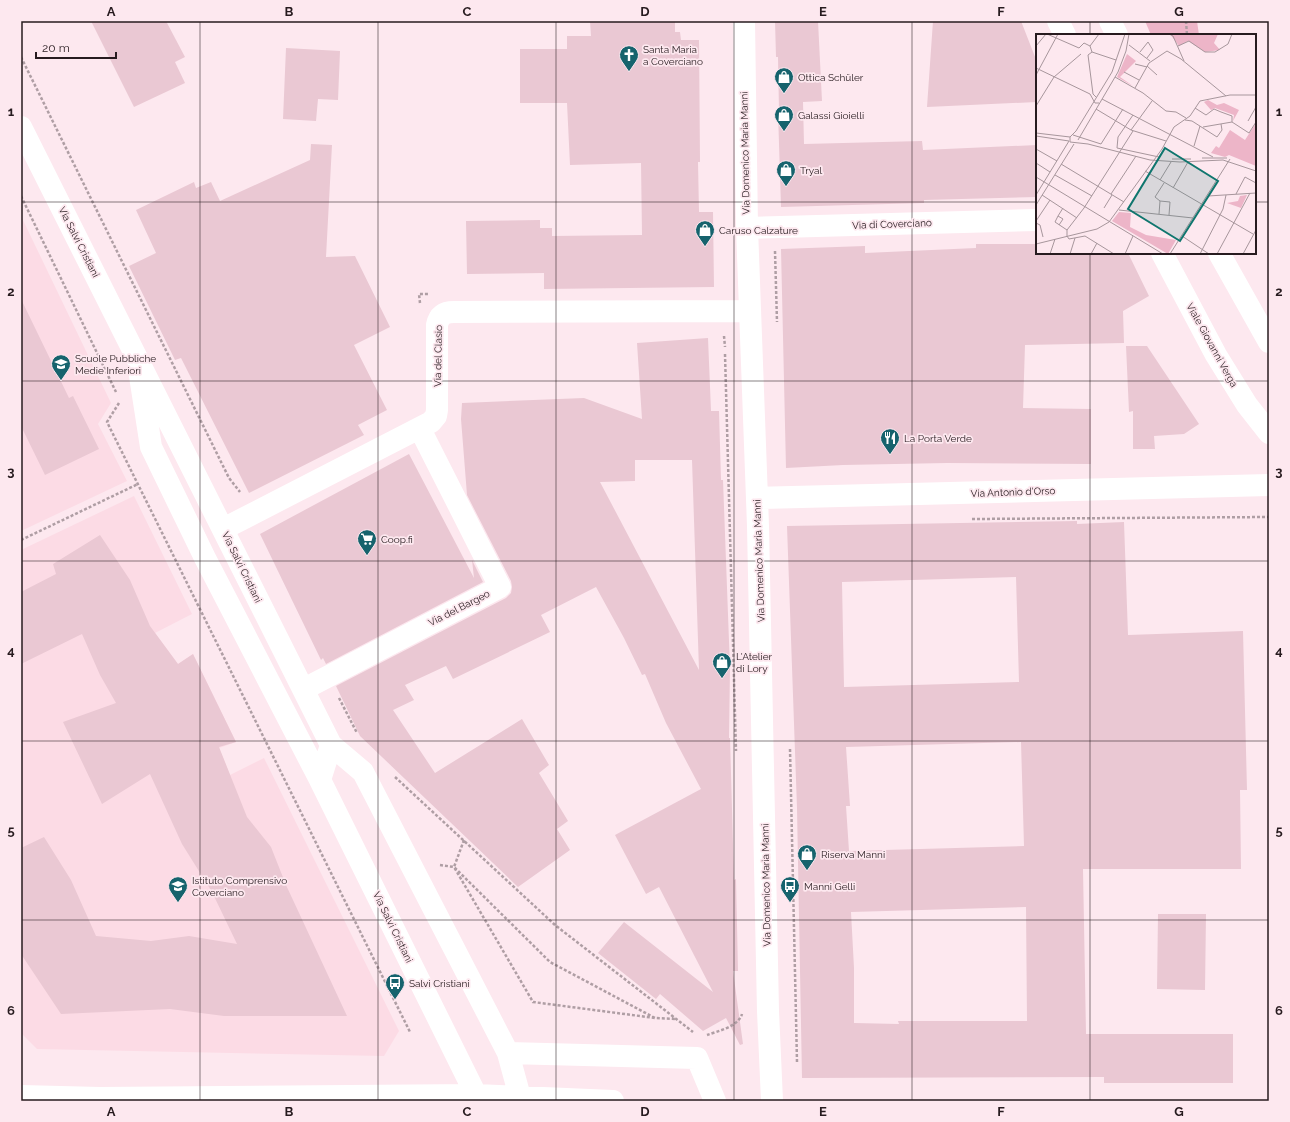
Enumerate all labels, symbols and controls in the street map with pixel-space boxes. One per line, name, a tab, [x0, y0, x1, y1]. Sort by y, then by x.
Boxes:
text: A	[107, 4, 116, 19]
text: B	[285, 4, 294, 19]
text: C	[463, 4, 472, 19]
text: D	[640, 4, 650, 19]
text: E	[819, 4, 827, 19]
text: F	[997, 4, 1005, 19]
text: G	[1174, 4, 1184, 19]
scale bar	[36, 34, 116, 60]
inset map	[1036, 34, 1256, 254]
text: 20 m	[42, 41, 70, 55]
church icon: Santa Maria a Coverciano	[618, 44, 640, 72]
place label: Santa Maria a Coverciano	[643, 44, 703, 67]
shop icon: Ottica Schüler	[773, 66, 795, 94]
place label: Ottica Schüler	[798, 72, 864, 83]
street label: Via Domenico Maria Manni	[738, 91, 752, 215]
text: 1	[8, 104, 15, 119]
shop icon: Galassi Gioielli	[773, 104, 795, 132]
text: 1	[1276, 104, 1283, 119]
place label: Galassi Gioielli	[798, 110, 864, 121]
shop icon: Tryal	[775, 159, 797, 187]
place label: Tryal	[800, 165, 822, 176]
street label: Via Salvi Cristiani	[57, 205, 101, 279]
street label: Via di Coverciano	[852, 217, 932, 231]
shop icon: Caruso Calzature	[694, 219, 716, 247]
place label: Caruso Calzature	[719, 225, 798, 236]
text: 2	[7, 284, 15, 299]
text: 2	[1275, 284, 1283, 299]
street label: Viale Giovanni Verga	[1184, 301, 1240, 389]
street label: Via del Clasio	[432, 325, 444, 387]
school or university icon: Scuole Pubbliche Medie Inferiori	[50, 353, 72, 381]
place label: Scuole Pubbliche Medie Inferiori	[75, 353, 156, 376]
restaurant icon: La Porta Verde	[879, 427, 901, 455]
place label: La Porta Verde	[904, 433, 972, 444]
text: 3	[7, 464, 15, 479]
text: 3	[1275, 464, 1283, 479]
street label: Via Antonio d'Orso	[970, 485, 1056, 499]
street label: Via Domenico Maria Manni	[751, 499, 767, 623]
supermarket icon: Coop.fi	[356, 528, 378, 556]
street label: Via Salvi Cristiani	[220, 530, 264, 604]
place label: Coop.fi	[381, 534, 413, 545]
street label: Via del Bargeo	[426, 588, 492, 628]
text: 4	[7, 643, 15, 658]
text: 4	[1275, 643, 1283, 658]
shop icon: L'Atelier di Lory	[711, 651, 733, 679]
place label: L'Atelier di Lory	[736, 651, 773, 674]
text: 5	[7, 823, 15, 838]
street label: Via Domenico Maria Manni	[759, 823, 773, 947]
text: 5	[1275, 823, 1283, 838]
shop icon: Riserva Manni	[796, 843, 818, 871]
place label: Riserva Manni	[821, 849, 885, 860]
school or university icon: Istituto Comprensivo Coverciano	[167, 875, 189, 903]
place label: Istituto Comprensivo Coverciano	[192, 875, 287, 898]
bus stop icon: Manni Gelli	[779, 875, 801, 903]
place label: Manni Gelli	[804, 881, 855, 892]
street label: Via Salvi Cristiani	[371, 890, 415, 964]
bus stop icon: Salvi Cristiani	[384, 972, 406, 1000]
place label: Salvi Cristiani	[409, 978, 470, 989]
text: 6	[7, 1003, 15, 1018]
text: 6	[1275, 1003, 1283, 1018]
text: A	[107, 1104, 116, 1119]
text: B	[285, 1104, 294, 1119]
text: C	[463, 1104, 472, 1119]
text: D	[640, 1104, 650, 1119]
text: E	[819, 1104, 827, 1119]
text: F	[997, 1104, 1005, 1119]
text: G	[1174, 1104, 1184, 1119]

